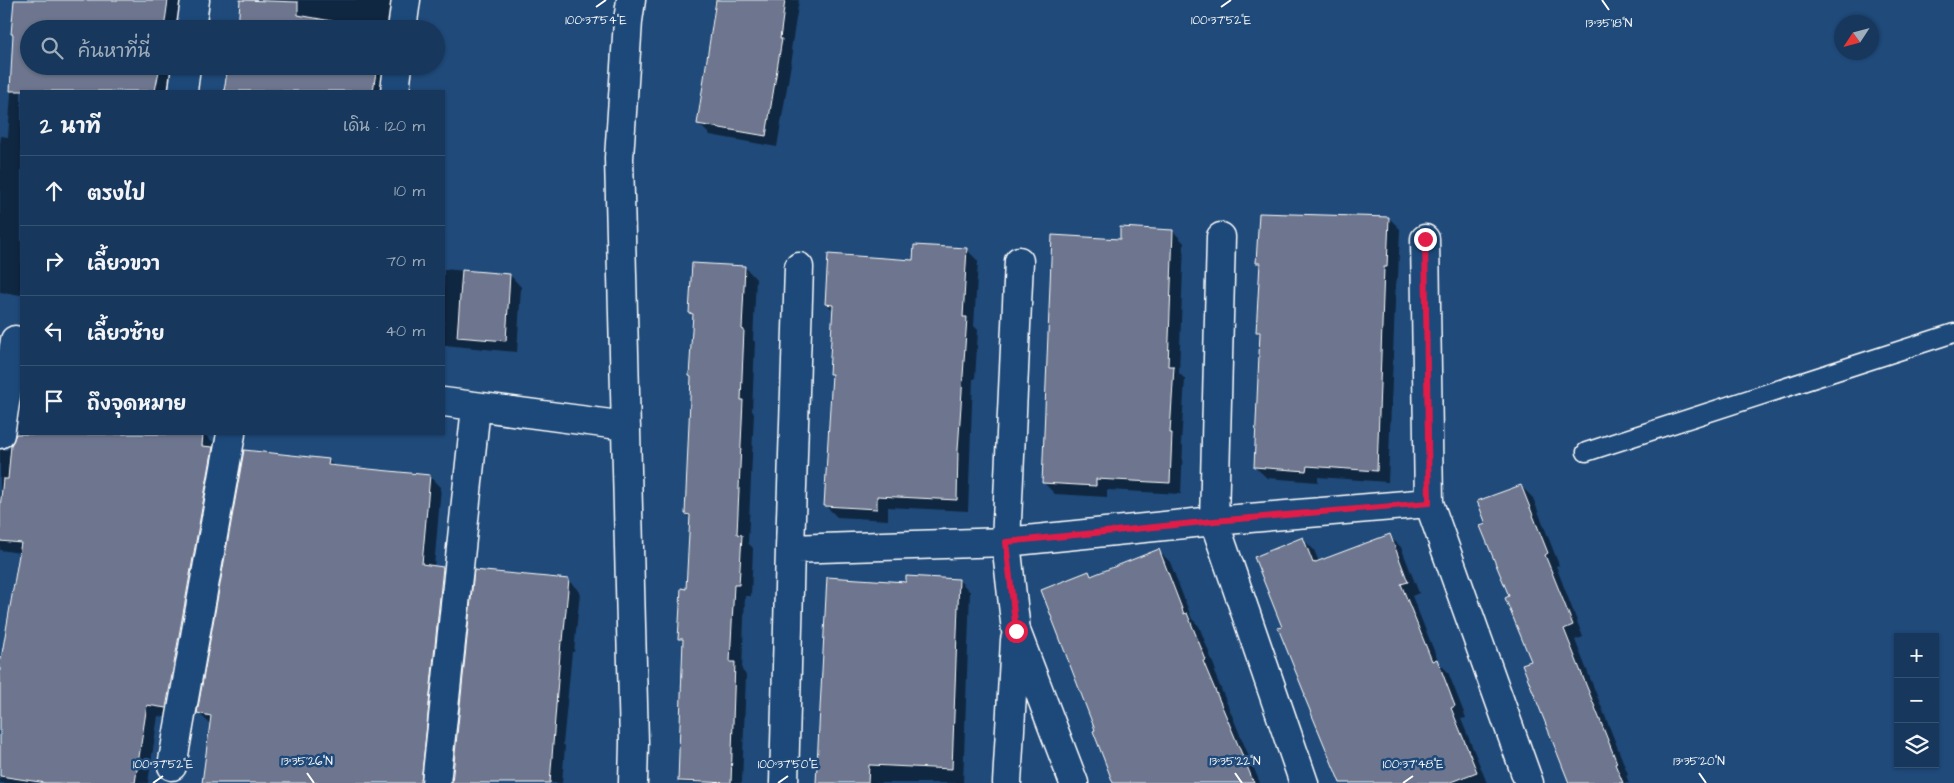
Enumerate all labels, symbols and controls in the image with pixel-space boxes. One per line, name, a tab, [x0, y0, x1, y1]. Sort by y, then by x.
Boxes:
text: 100°37'54"E	[565, 12, 627, 29]
text: 100°37'52"E	[1191, 12, 1251, 29]
text: 13°35'18"N	[1586, 15, 1633, 32]
north arrow	[1834, 15, 1879, 60]
search box	[20, 20, 445, 75]
icon: search	[38, 34, 66, 62]
text: ค้นหาที่นี่	[78, 38, 150, 65]
text: 2 นาที	[40, 112, 101, 141]
text: เดิน · 120 m	[343, 115, 425, 137]
icon: ahead	[40, 177, 68, 205]
text: 10 m	[394, 180, 425, 202]
text: ตรงไป	[87, 181, 145, 208]
route end	[1414, 228, 1437, 251]
icon: right	[40, 247, 68, 275]
text: 70 m	[386, 250, 425, 272]
text: เลี้ยวขวา	[87, 251, 160, 278]
icon: left	[40, 317, 68, 345]
text: 40 m	[385, 320, 425, 342]
text: เลี้ยวซ้าย	[87, 321, 164, 348]
icon: arrive	[40, 387, 68, 415]
text: ถึงจุดหมาย	[87, 391, 186, 418]
route start	[1005, 620, 1028, 643]
map controls	[1894, 633, 1939, 768]
button: +	[1894, 633, 1939, 678]
button: −	[1894, 678, 1939, 723]
button: layers	[1894, 723, 1939, 768]
text: 13°35'26"N	[281, 753, 333, 770]
text: 13°35'22"N	[1210, 753, 1261, 770]
text: 13°35'20"N	[1673, 753, 1725, 770]
text: 100°37'52"E	[133, 756, 193, 773]
text: 100°37'50"E	[758, 756, 818, 773]
text: 100°37'48"E	[1383, 756, 1443, 773]

